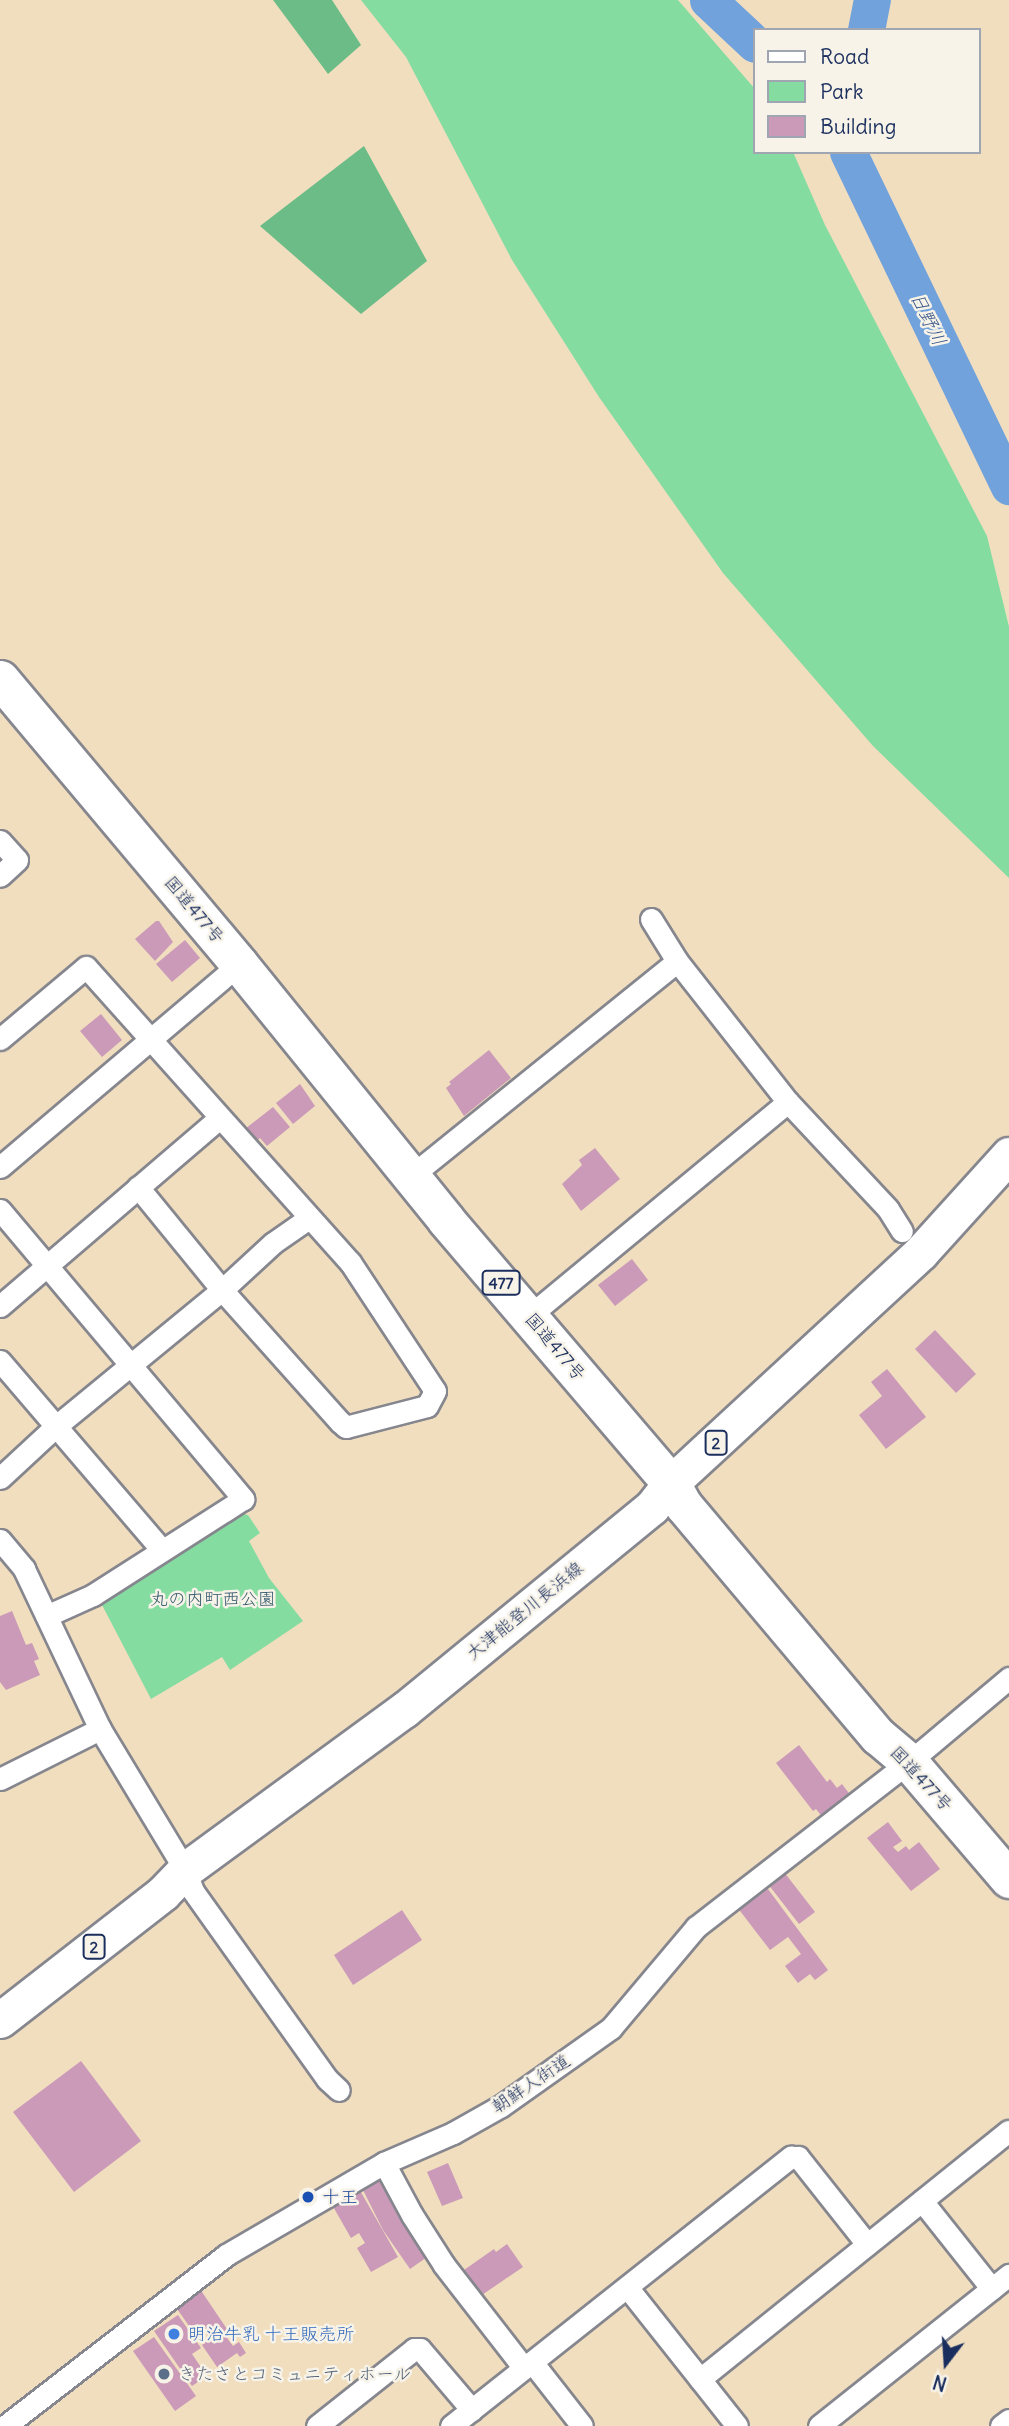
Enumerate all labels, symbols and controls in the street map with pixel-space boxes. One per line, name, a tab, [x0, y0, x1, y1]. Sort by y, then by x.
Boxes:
legend	[754, 28, 981, 154]
text: Road	[820, 43, 869, 70]
text: Park	[820, 78, 863, 105]
text: Building	[820, 113, 896, 140]
water label: 日野川	[905, 288, 951, 350]
street label: 国道477号	[159, 872, 229, 948]
road number: 477	[480, 1270, 522, 1296]
street label: 国道477号	[520, 1309, 590, 1385]
road number: 2	[704, 1430, 728, 1456]
street label: 大津能登川長浜線	[462, 1557, 588, 1665]
park label: 丸の内町西公園	[150, 1588, 276, 1610]
street label: 国道477号	[885, 1742, 957, 1816]
road number: 2	[82, 1935, 106, 1960]
street label: 朝鮮人街道	[488, 2050, 574, 2118]
place label: 十王	[322, 2186, 358, 2208]
marker: 十王	[300, 2189, 316, 2205]
place label: 明治牛乳 十王販売所	[188, 2323, 354, 2345]
marker: 明治牛乳 十王販売所	[166, 2326, 182, 2342]
north arrow	[911, 2328, 981, 2398]
place label: きたさとコミュニティホール	[178, 2363, 412, 2385]
marker: きたさとコミュニティホール	[156, 2366, 172, 2382]
text: N	[930, 2370, 950, 2396]

